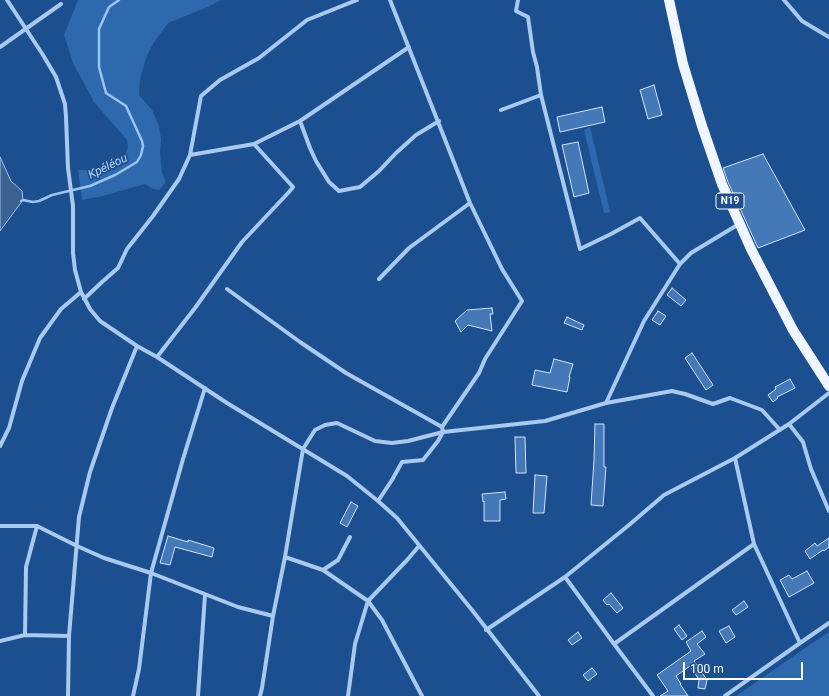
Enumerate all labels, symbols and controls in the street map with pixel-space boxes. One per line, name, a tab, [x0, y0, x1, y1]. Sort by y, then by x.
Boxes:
water label: Kpéléou	[86, 151, 130, 183]
road number: N19	[716, 193, 744, 209]
scale bar	[685, 654, 805, 680]
text: 100 m	[690, 662, 724, 676]

